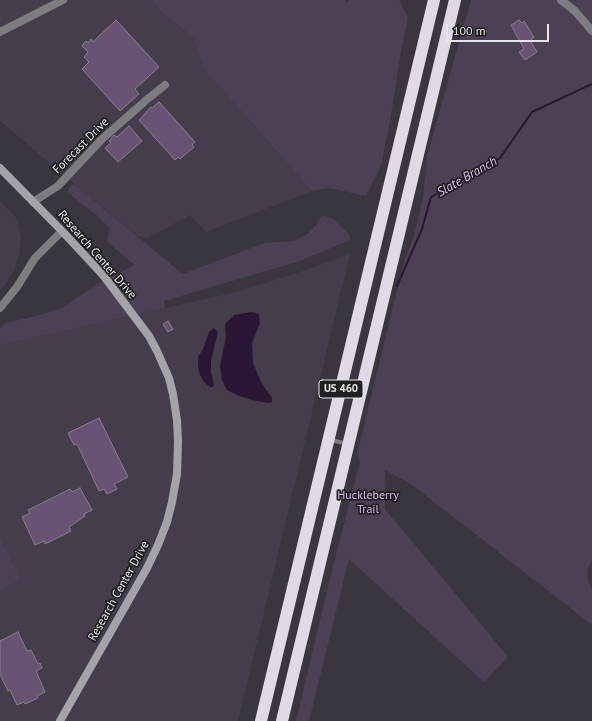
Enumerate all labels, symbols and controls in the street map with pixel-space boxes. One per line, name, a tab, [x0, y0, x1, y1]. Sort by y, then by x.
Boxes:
scale bar	[448, 16, 551, 42]
text: 100 m	[453, 23, 486, 38]
street label: Forecast Drive	[50, 115, 112, 177]
water label: Slate Branch	[434, 154, 500, 200]
street label: Research Center Drive	[55, 208, 139, 302]
road number: US 460	[319, 380, 363, 398]
park label: Huckleberry Trail	[337, 489, 399, 517]
street label: Research Center Drive	[85, 538, 153, 644]

